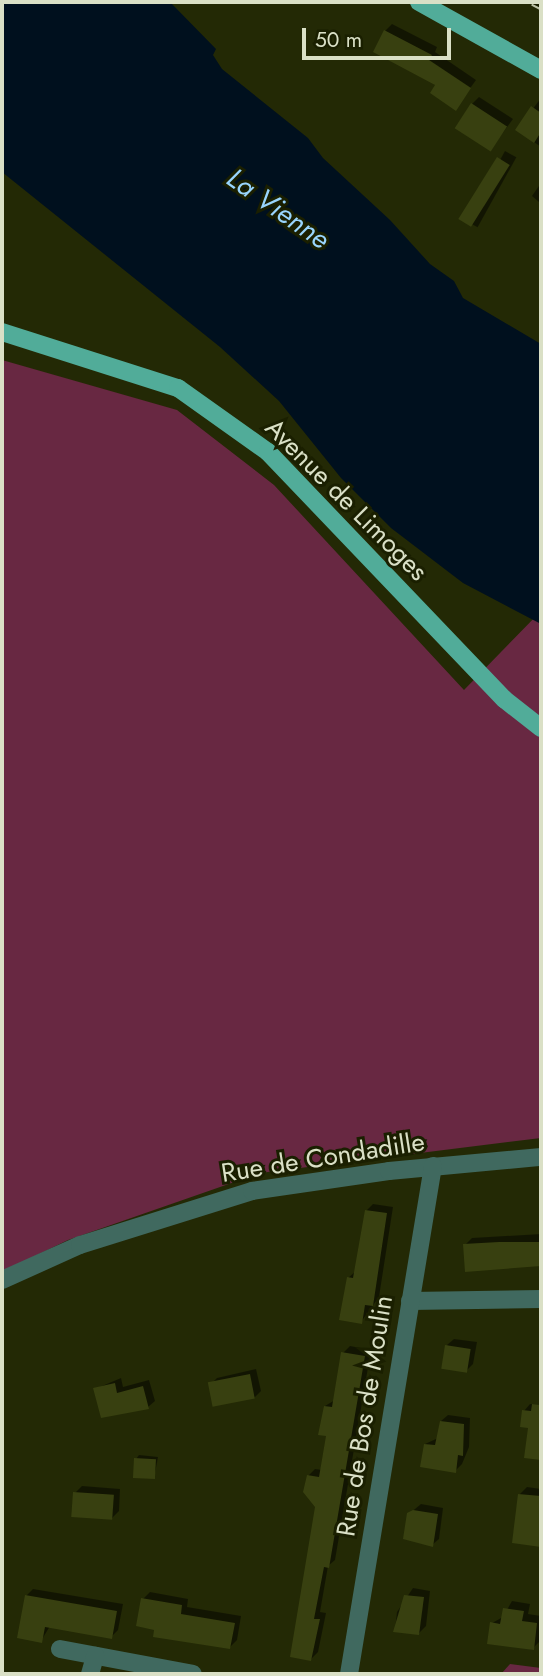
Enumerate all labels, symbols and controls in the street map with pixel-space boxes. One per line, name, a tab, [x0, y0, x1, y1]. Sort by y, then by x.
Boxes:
scale bar	[305, 14, 454, 58]
text: 50 m	[315, 25, 362, 55]
water label: La Vienne	[220, 162, 336, 256]
street label: Avenue de Limoges	[258, 412, 434, 588]
street label: Rue de Condadille	[219, 1127, 427, 1189]
street label: Rue de Bos de Moulin	[331, 1293, 399, 1539]

